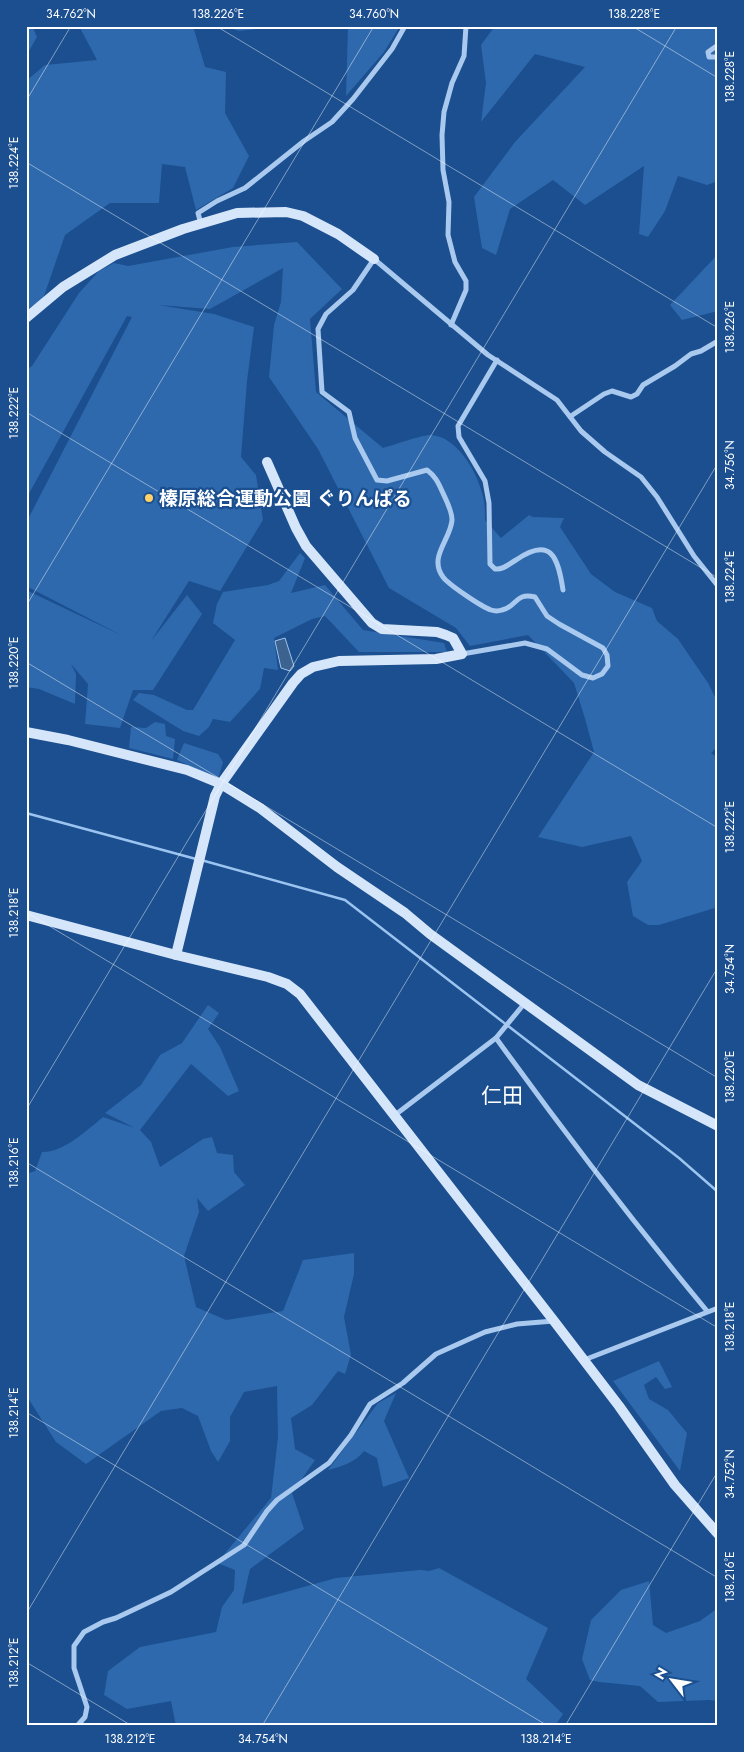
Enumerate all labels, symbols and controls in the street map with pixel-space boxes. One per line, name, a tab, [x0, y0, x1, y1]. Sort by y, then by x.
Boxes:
text: 34.762°N	[46, 5, 96, 23]
text: 138.226°E	[192, 5, 244, 23]
text: 34.760°N	[349, 5, 399, 23]
text: 138.228°E	[608, 5, 660, 23]
text: 138.228°E	[721, 51, 739, 103]
text: 138.224°E	[5, 137, 23, 189]
text: 138.226°E	[721, 301, 739, 353]
text: 138.222°E	[5, 387, 23, 439]
text: 34.756°N	[721, 440, 739, 490]
place label: 榛原総合運動公園 ぐりんぱる	[159, 485, 412, 512]
marker: 榛原総合運動公園 ぐりんぱる	[143, 492, 155, 504]
text: 138.224°E	[721, 551, 739, 603]
text: 138.220°E	[5, 637, 23, 689]
text: 138.222°E	[721, 801, 739, 853]
text: 138.218°E	[5, 888, 23, 938]
text: 34.754°N	[721, 944, 739, 994]
text: 138.220°E	[721, 1051, 739, 1103]
district label: 仁田	[481, 1081, 523, 1111]
text: 138.216°E	[5, 1137, 23, 1189]
text: 138.218°E	[721, 1302, 739, 1352]
text: 138.214°E	[5, 1387, 23, 1439]
text: 34.752°N	[721, 1449, 739, 1499]
text: 138.216°E	[721, 1551, 739, 1603]
text: 138.212°E	[5, 1638, 23, 1688]
north arrow	[646, 1654, 696, 1704]
text: N	[649, 1663, 672, 1683]
text: 138.212°E	[105, 1730, 155, 1748]
text: 34.754°N	[238, 1730, 288, 1748]
text: 138.214°E	[520, 1730, 572, 1748]

